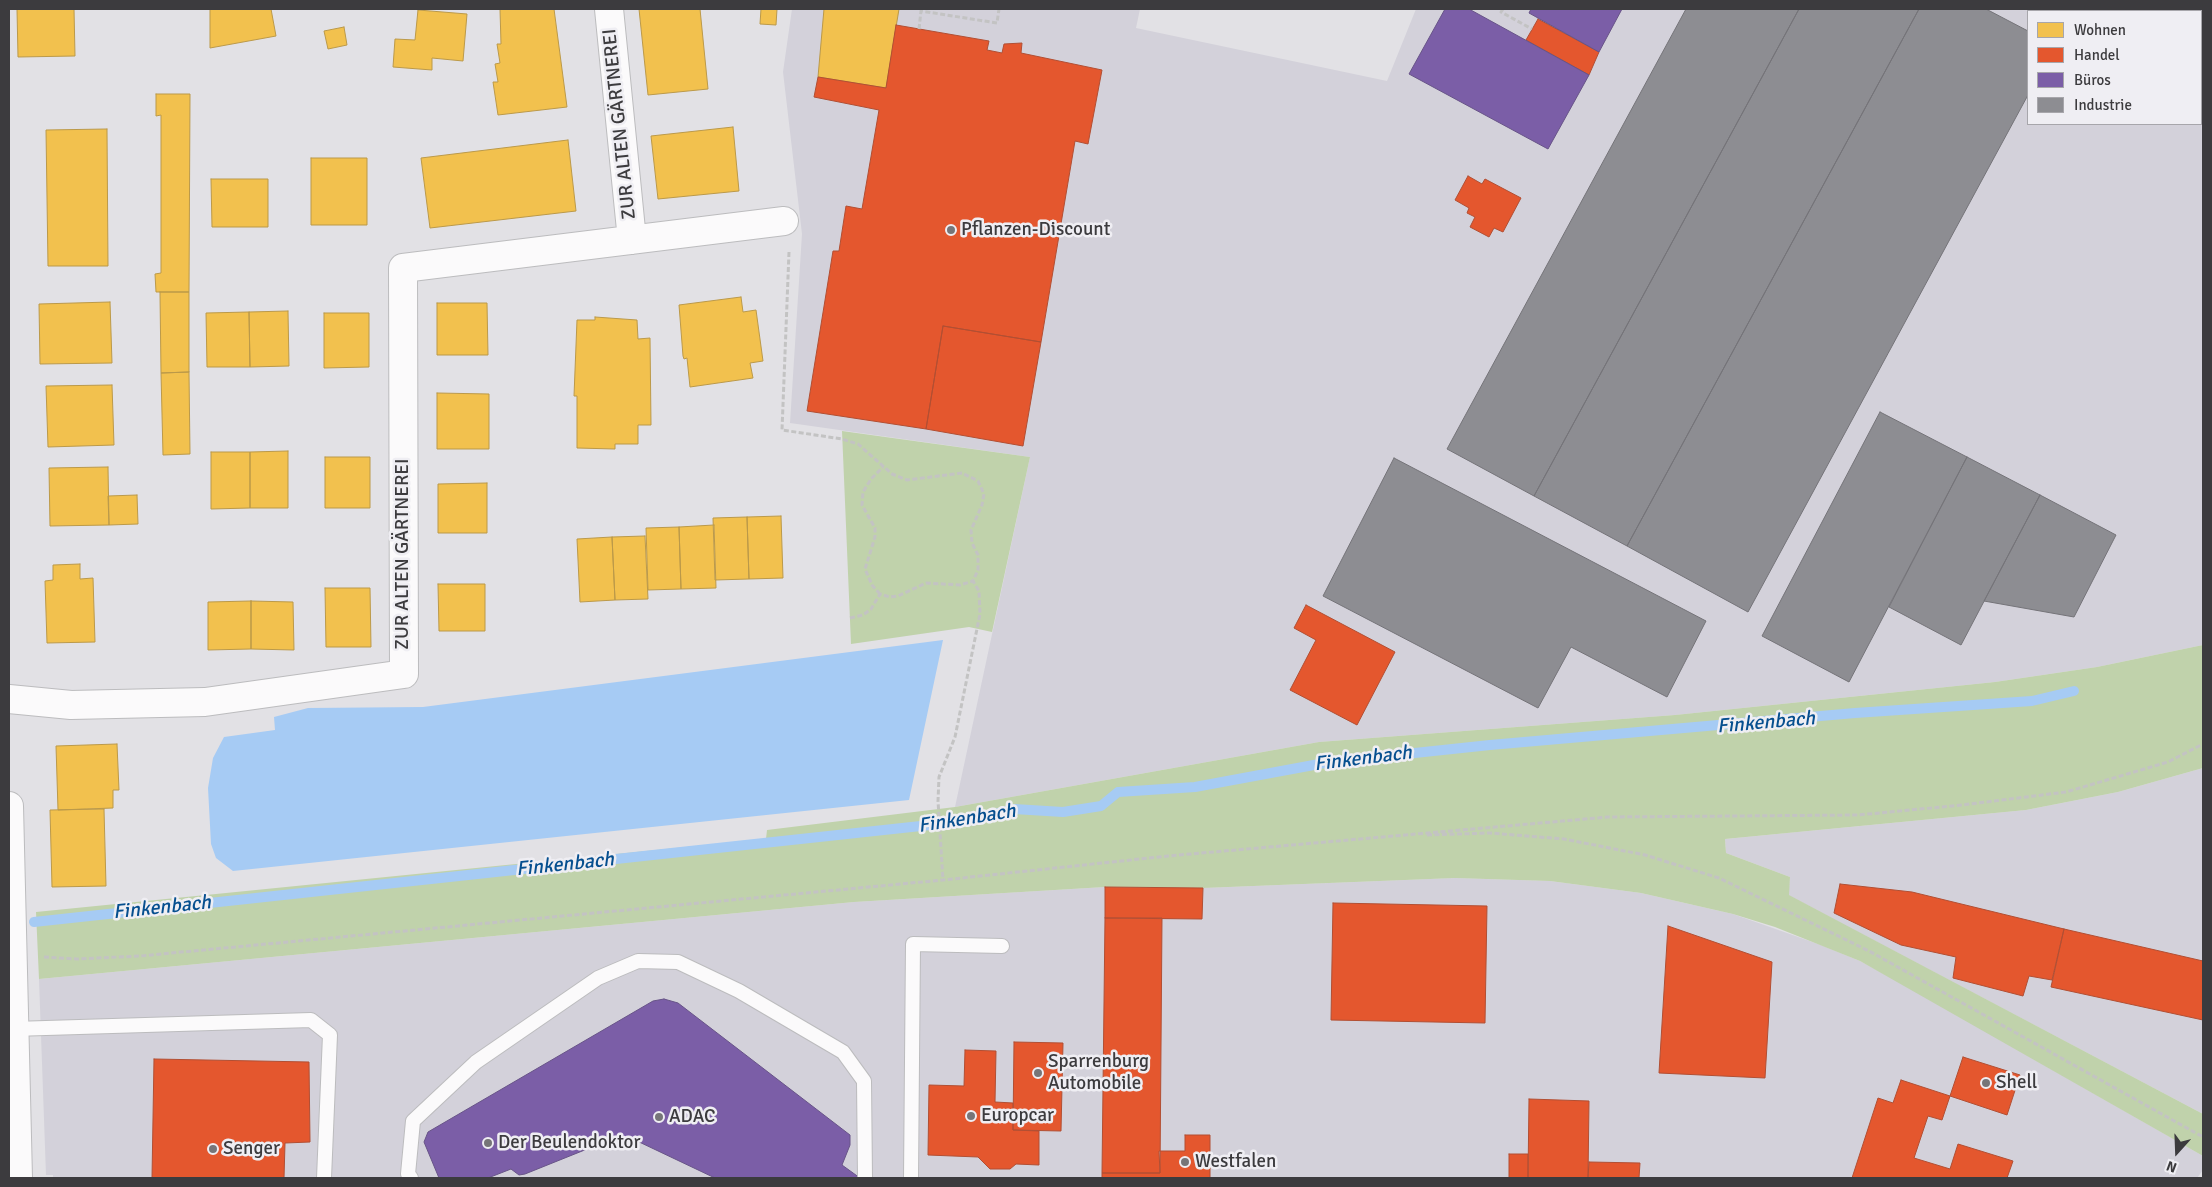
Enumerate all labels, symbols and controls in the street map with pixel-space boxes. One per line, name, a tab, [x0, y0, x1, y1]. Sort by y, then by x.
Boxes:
legend	[2027, 10, 2202, 125]
text: Wohnen	[2074, 21, 2126, 39]
street label: ZUR ALTEN GÄRTNEREI	[599, 28, 641, 220]
text: Handel	[2074, 46, 2120, 64]
text: Büros	[2074, 71, 2111, 89]
text: Industrie	[2074, 96, 2132, 114]
place label: Pflanzen-Discount	[961, 219, 1110, 241]
marker: Pflanzen-Discount	[945, 224, 957, 236]
street label: ZUR ALTEN GÄRTNEREI	[392, 458, 414, 650]
water label: Finkenbach	[1716, 707, 1816, 739]
water label: Finkenbach	[1313, 741, 1413, 777]
water label: Finkenbach	[917, 799, 1017, 839]
water label: Finkenbach	[515, 848, 615, 882]
water label: Finkenbach	[112, 891, 212, 925]
place label: Sparrenburg Automobile	[1048, 1051, 1149, 1095]
marker: Sparrenburg Automobile	[1032, 1067, 1044, 1079]
place label: Shell	[1996, 1072, 2037, 1094]
marker: Shell	[1980, 1077, 1992, 1089]
place label: Europcar	[981, 1105, 1054, 1127]
place label: ADAC	[669, 1106, 716, 1128]
marker: Europcar	[965, 1110, 977, 1122]
marker: ADAC	[653, 1111, 665, 1123]
north arrow	[2152, 1127, 2202, 1177]
place label: Der Beulendoktor	[498, 1132, 640, 1154]
marker: Der Beulendoktor	[482, 1137, 494, 1149]
place label: Senger	[223, 1138, 280, 1160]
marker: Senger	[207, 1143, 219, 1155]
place label: Westfalen	[1195, 1151, 1276, 1173]
marker: Westfalen	[1179, 1156, 1191, 1168]
text: N	[2164, 1157, 2179, 1176]

